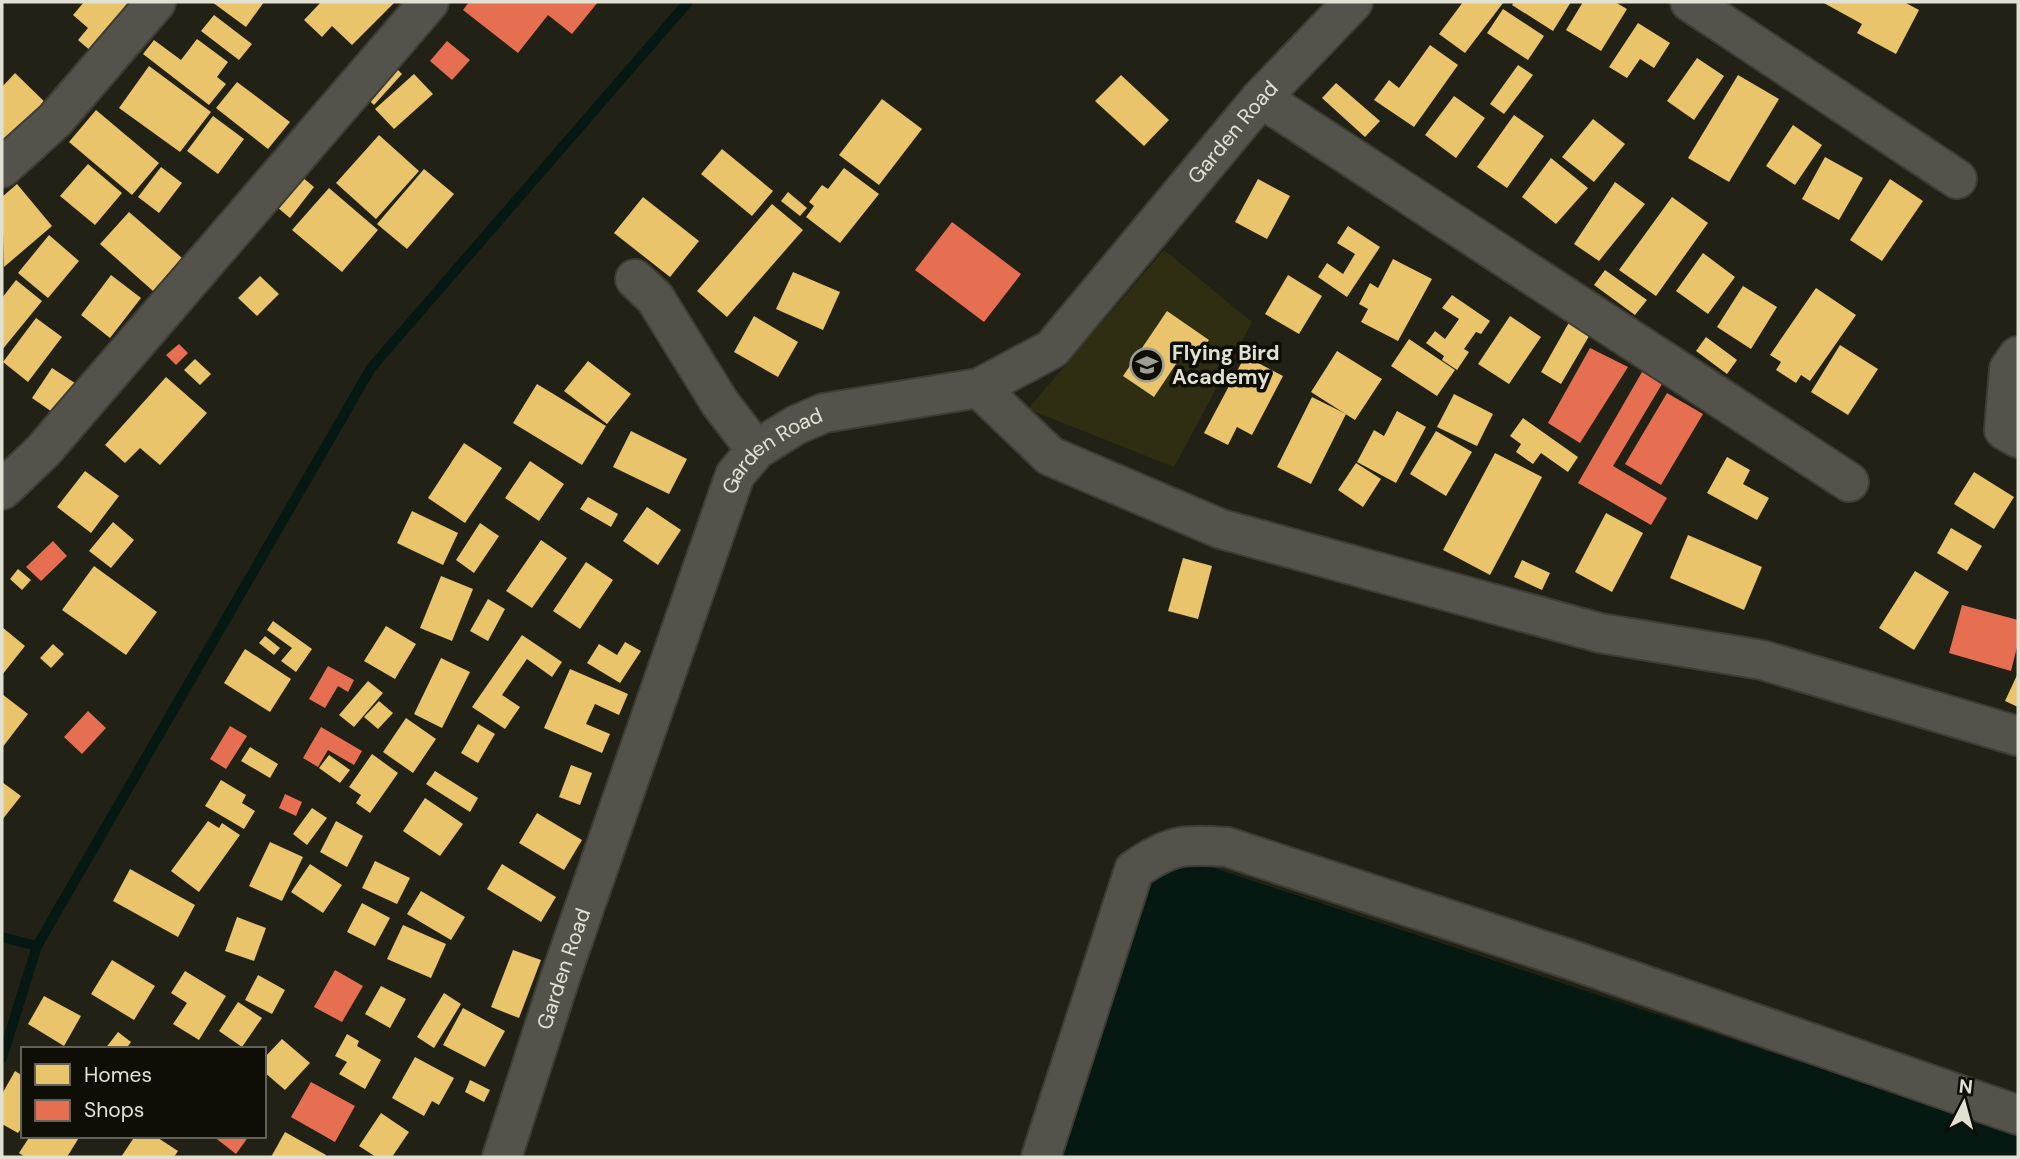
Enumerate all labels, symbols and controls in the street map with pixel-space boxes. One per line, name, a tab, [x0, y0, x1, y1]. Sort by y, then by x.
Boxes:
street label: Garden Road	[1181, 75, 1284, 190]
place label: Flying Bird Academy	[1172, 339, 1279, 391]
school or university icon: Flying Bird Academy	[1128, 346, 1166, 384]
street label: Garden Road	[716, 401, 827, 497]
street label: Garden Road	[530, 904, 597, 1033]
legend	[21, 1047, 266, 1138]
text: Homes	[84, 1061, 152, 1089]
north arrow	[1929, 1068, 1999, 1138]
text: N	[1958, 1073, 1974, 1100]
text: Shops	[84, 1096, 144, 1124]

